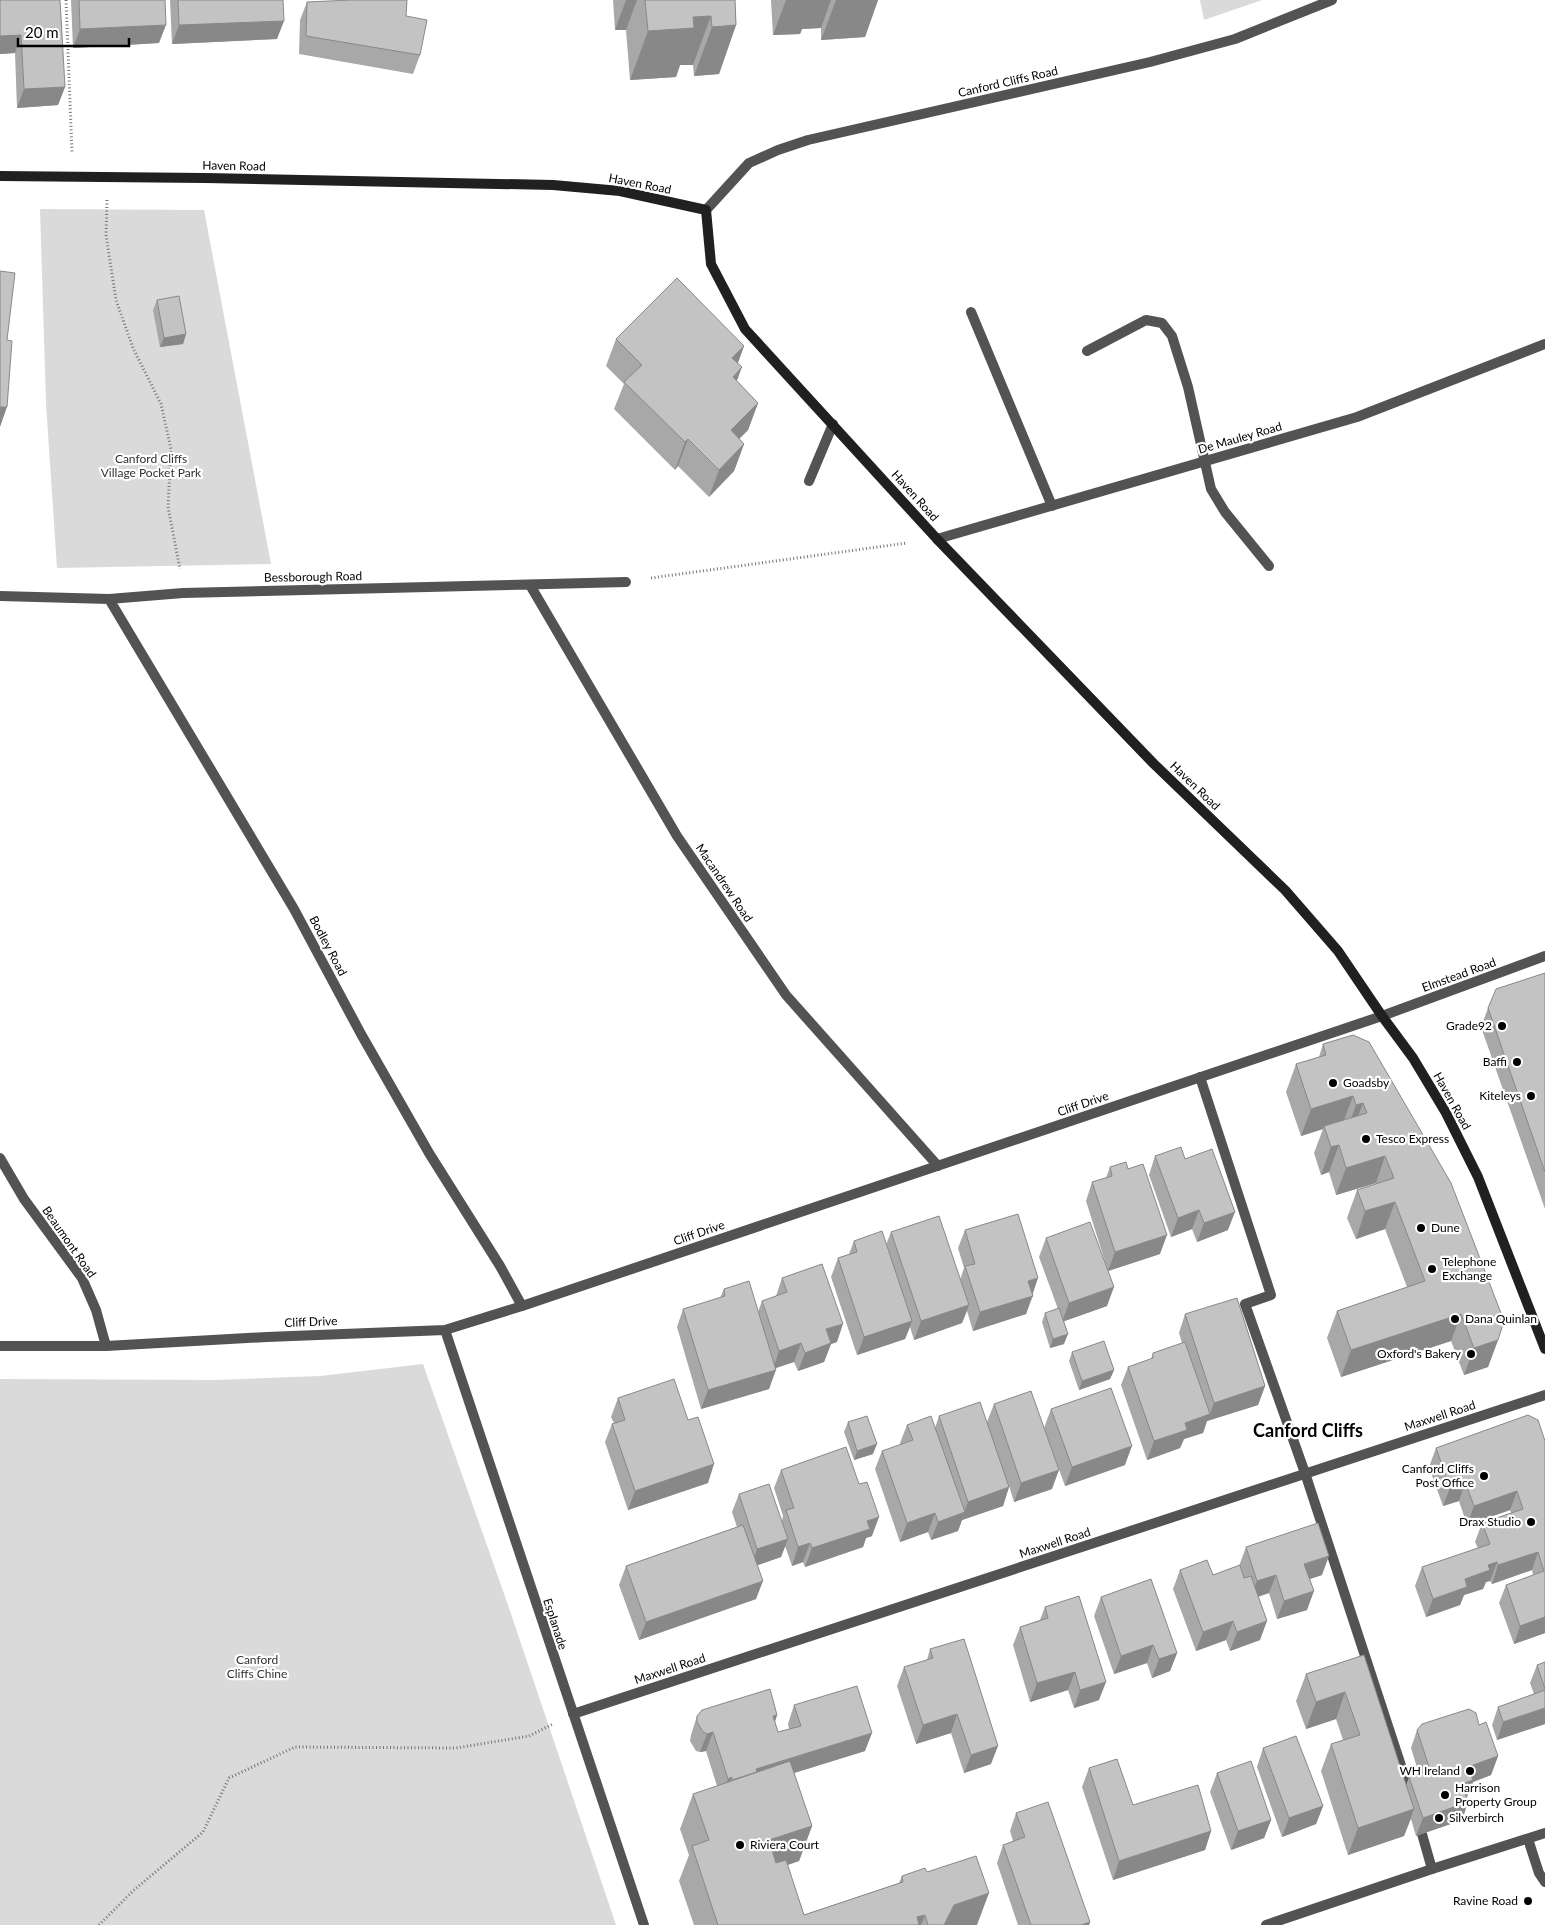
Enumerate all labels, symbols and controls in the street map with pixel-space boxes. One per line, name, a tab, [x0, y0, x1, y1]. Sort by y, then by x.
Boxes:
scale bar	[18, 15, 129, 47]
text: 20 m	[25, 23, 59, 41]
street label: Canford Cliffs Road	[957, 63, 1059, 100]
street label: Haven Road	[202, 157, 266, 174]
street label: Haven Road	[607, 170, 673, 197]
street label: De Mauley Road	[1196, 418, 1284, 457]
park label: Canford Cliffs Village Pocket Park	[101, 451, 202, 480]
street label: Haven Road	[889, 467, 942, 524]
street label: Bessborough Road	[264, 568, 362, 585]
street label: Haven Road	[1167, 758, 1223, 813]
street label: Macandrew Road	[693, 841, 756, 925]
street label: Bodley Road	[306, 913, 351, 978]
street label: Elmstead Road	[1420, 954, 1498, 995]
place label: Grade92	[1446, 1018, 1492, 1033]
marker: Grade92	[1496, 1020, 1508, 1032]
place label: Baffi	[1483, 1054, 1507, 1069]
marker: Baffi	[1511, 1056, 1523, 1068]
street label: Haven Road	[1430, 1069, 1474, 1132]
place label: Goadsby	[1343, 1075, 1390, 1090]
marker: Goadsby	[1327, 1077, 1339, 1089]
street label: Cliff Drive	[1055, 1088, 1110, 1119]
place label: Kiteleys	[1479, 1088, 1521, 1103]
marker: Kiteleys	[1525, 1090, 1537, 1102]
place label: Tesco Express	[1376, 1131, 1449, 1146]
marker: Tesco Express	[1360, 1133, 1372, 1145]
street label: Beaumont Road	[39, 1203, 100, 1280]
street label: Cliff Drive	[671, 1217, 726, 1248]
place label: Dune	[1431, 1220, 1460, 1235]
marker: Dune	[1415, 1222, 1427, 1234]
place label: Telephone Exchange	[1442, 1254, 1496, 1283]
marker: Telephone Exchange	[1426, 1263, 1438, 1275]
place label: Dana Quinlan	[1465, 1311, 1537, 1326]
street label: Cliff Drive	[284, 1313, 338, 1330]
marker: Dana Quinlan	[1449, 1313, 1461, 1325]
place label: Oxford's Bakery	[1377, 1346, 1462, 1361]
marker: Oxford's Bakery	[1465, 1348, 1477, 1360]
street label: Maxwell Road	[1402, 1397, 1477, 1434]
district label: Canford Cliffs	[1253, 1419, 1363, 1441]
place label: Canford Cliffs Post Office	[1402, 1461, 1474, 1490]
marker: Canford Cliffs Post Office	[1478, 1470, 1490, 1482]
place label: Drax Studio	[1459, 1514, 1521, 1529]
marker: Drax Studio	[1525, 1516, 1537, 1528]
street label: Maxwell Road	[1017, 1524, 1092, 1561]
street label: Esplanade	[540, 1596, 571, 1651]
street label: Maxwell Road	[632, 1650, 707, 1687]
park label: Canford Cliffs Chine	[227, 1652, 287, 1681]
place label: WH Ireland	[1399, 1763, 1460, 1778]
marker: WH Ireland	[1464, 1765, 1476, 1777]
place label: Harrison Property Group	[1455, 1780, 1537, 1809]
marker: Harrison Property Group	[1439, 1789, 1451, 1801]
place label: Silverbirch	[1449, 1810, 1504, 1825]
marker: Silverbirch	[1433, 1812, 1445, 1824]
place label: Riviera Court	[750, 1837, 820, 1852]
marker: Riviera Court	[734, 1839, 746, 1851]
place label: Ravine Road	[1453, 1893, 1518, 1908]
marker: Ravine Road	[1522, 1895, 1534, 1907]

